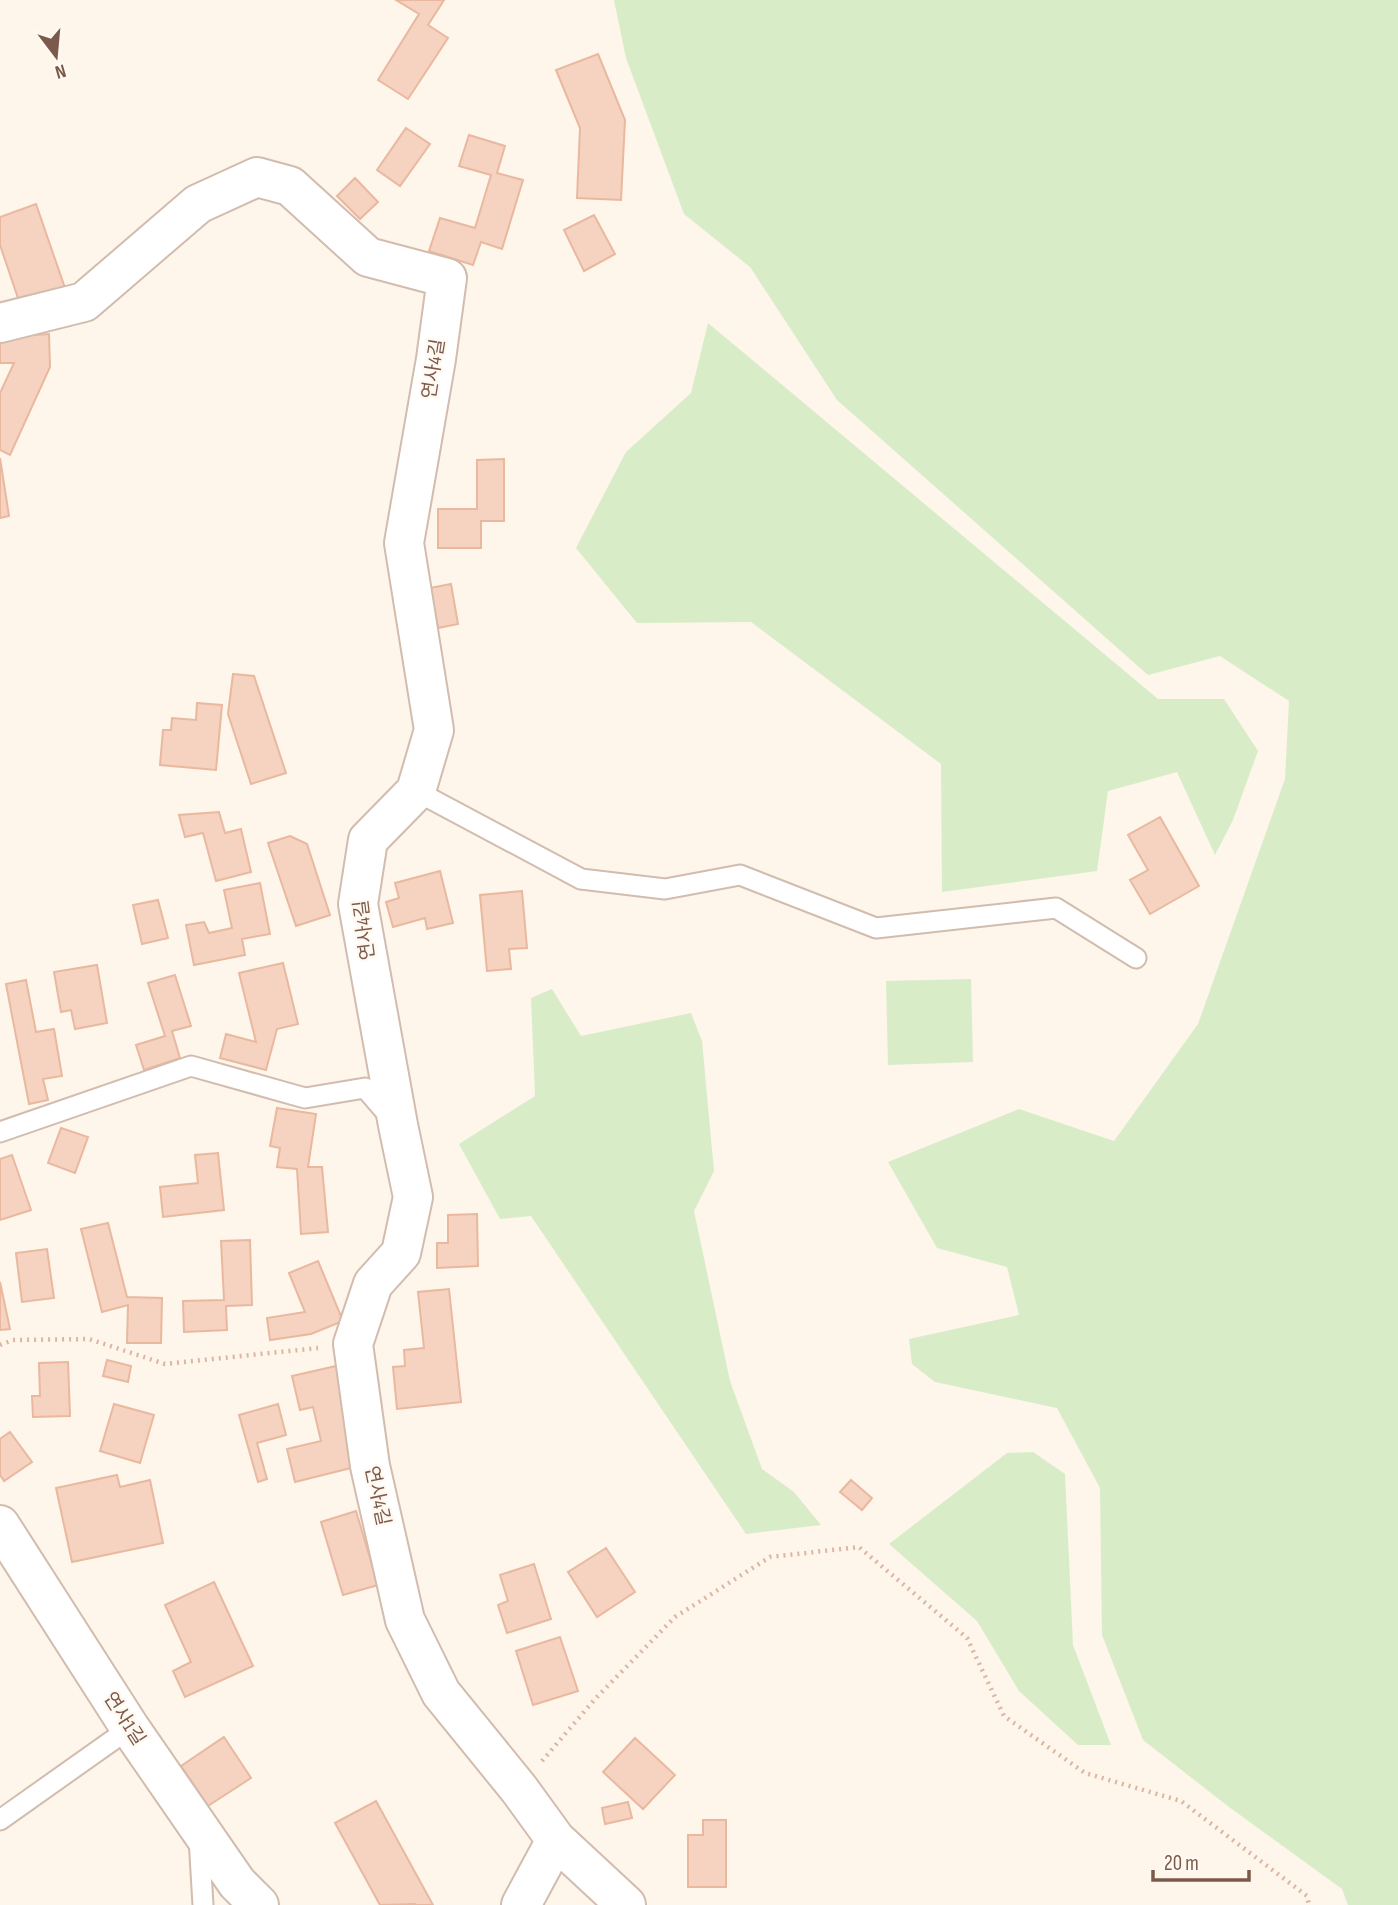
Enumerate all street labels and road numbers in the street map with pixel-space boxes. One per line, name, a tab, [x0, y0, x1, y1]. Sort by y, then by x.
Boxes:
street label: 연사4길	[418, 337, 450, 401]
street label: 연사4길	[350, 899, 380, 961]
street label: 연사4길	[359, 1464, 395, 1528]
street label: 연사1길	[98, 1688, 150, 1750]

